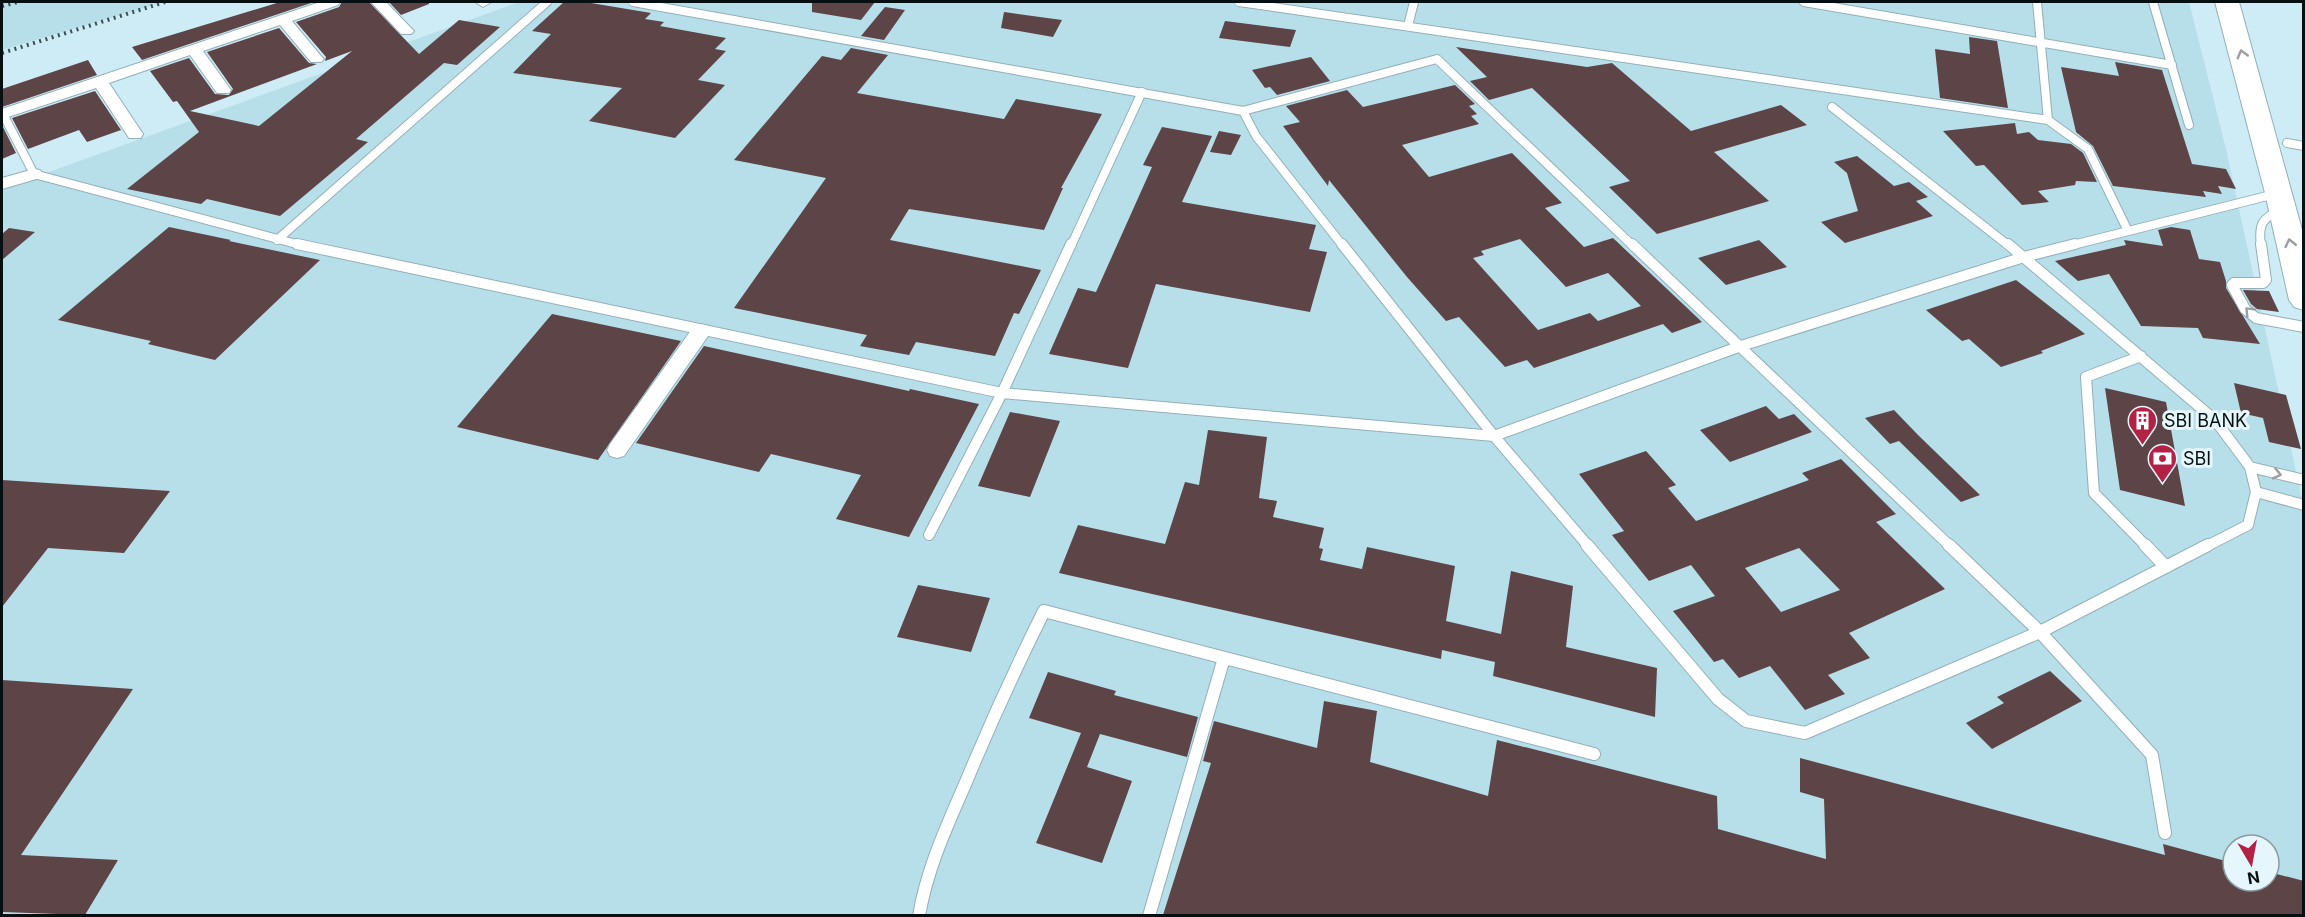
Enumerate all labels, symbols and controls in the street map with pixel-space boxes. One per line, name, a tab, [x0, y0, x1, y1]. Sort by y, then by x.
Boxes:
one-way arrow	[2236, 49, 2249, 59]
one-way arrow	[2285, 238, 2298, 248]
one-way arrow	[2245, 307, 2256, 318]
building icon: SBI BANK	[2127, 404, 2159, 446]
place label: SBI BANK	[2164, 410, 2247, 431]
bank icon: SBI	[2146, 442, 2178, 484]
place label: SBI	[2183, 448, 2211, 469]
one-way arrow	[2272, 466, 2282, 479]
north arrow	[2221, 833, 2281, 893]
text: N	[2246, 867, 2261, 889]

